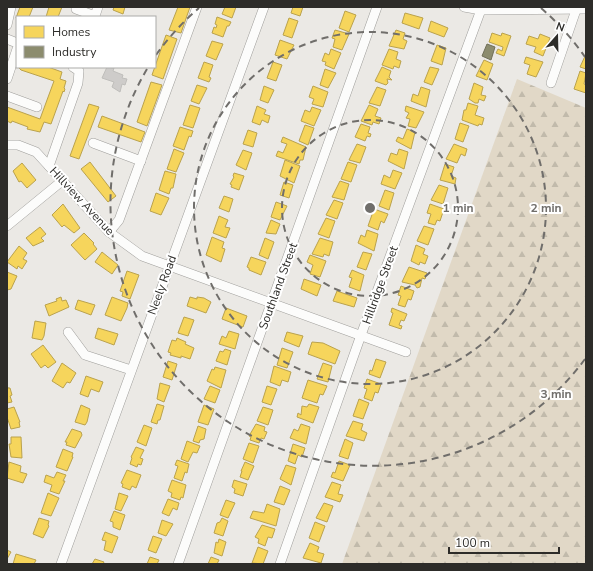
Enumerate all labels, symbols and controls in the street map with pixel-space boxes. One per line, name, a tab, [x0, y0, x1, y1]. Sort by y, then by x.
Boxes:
legend	[16, 16, 156, 68]
north arrow	[537, 16, 577, 56]
text: N	[554, 19, 567, 36]
text: Homes	[52, 24, 90, 40]
text: Industry	[52, 44, 97, 60]
street label: Hillview Avenue	[46, 163, 118, 239]
text: 1 min	[442, 200, 474, 216]
text: 2 min	[530, 200, 562, 216]
centre of rings	[363, 201, 377, 215]
street label: Southland Street	[255, 240, 301, 332]
street label: Hillridge Street	[358, 243, 402, 326]
street label: Neely Road	[144, 253, 180, 317]
text: 3 min	[540, 386, 572, 402]
scale bar	[449, 529, 559, 555]
text: 100 m	[455, 535, 490, 551]

